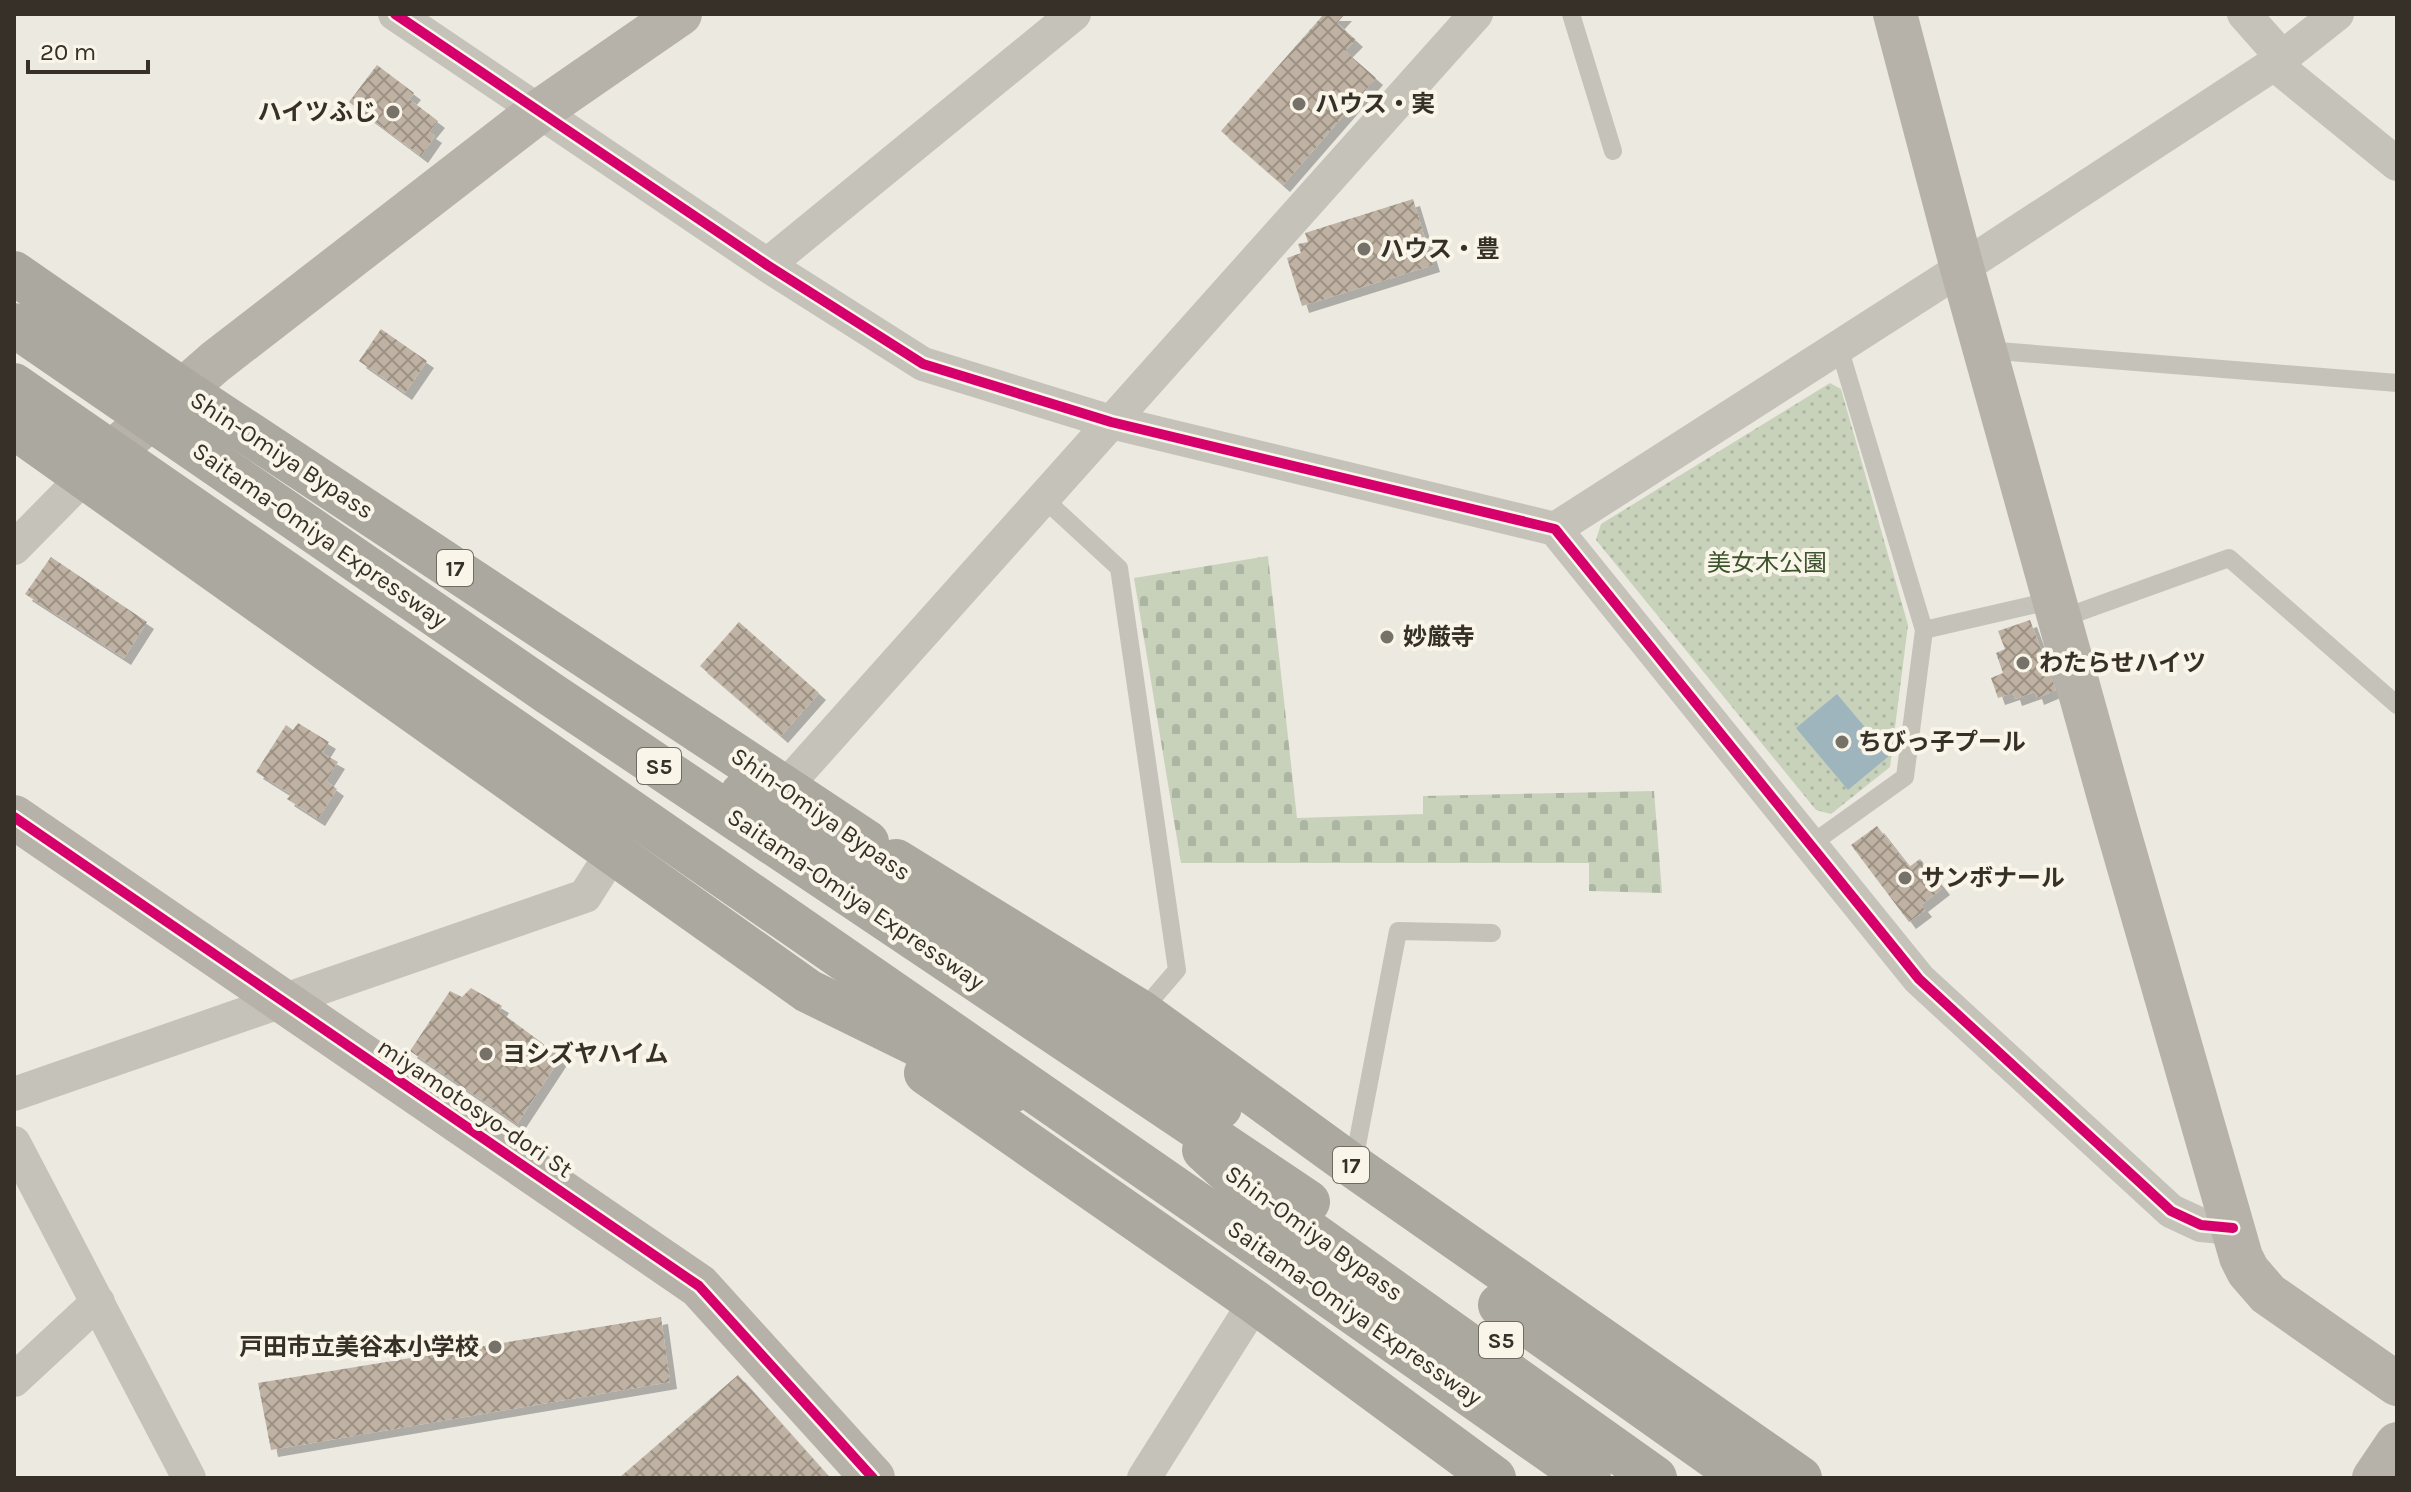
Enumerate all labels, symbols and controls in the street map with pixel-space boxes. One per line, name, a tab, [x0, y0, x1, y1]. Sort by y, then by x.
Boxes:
scale bar	[28, 24, 148, 74]
text: 20 m	[40, 38, 96, 66]
place label: ハウス・実	[1315, 90, 1435, 118]
marker: ハウス・実	[1290, 95, 1308, 113]
place label: ハイツふじ	[257, 98, 377, 126]
marker: ハイツふじ	[384, 103, 402, 121]
place label: ハウス・豊	[1380, 235, 1500, 263]
marker: ハウス・豊	[1355, 240, 1373, 258]
street label: Shin-Omiya Bypass	[185, 385, 379, 525]
street label: Saitama-Omiya Expressway	[187, 436, 453, 634]
park label: 美女木公園	[1707, 549, 1827, 577]
road number: 17	[437, 550, 473, 586]
place label: 妙厳寺	[1403, 623, 1475, 651]
marker: 妙厳寺	[1378, 628, 1396, 646]
place label: わたらせハイツ	[2039, 649, 2206, 677]
marker: わたらせハイツ	[2014, 654, 2032, 672]
place label: ちびっ子プール	[1858, 728, 2026, 756]
marker: ちびっ子プール	[1833, 733, 1851, 751]
street label: Shin-Omiya Bypass	[726, 742, 916, 886]
road number: S5	[637, 748, 681, 784]
street label: Saitama-Omiya Expressway	[722, 802, 990, 996]
place label: サンボナール	[1921, 864, 2065, 892]
marker: サンボナール	[1896, 869, 1914, 887]
street label: miyamotosyo-dori St	[372, 1032, 578, 1184]
place label: ヨシズヤハイム	[502, 1040, 669, 1068]
marker: ヨシズヤハイム	[477, 1045, 495, 1063]
road number: 17	[1333, 1147, 1369, 1183]
street label: Shin-Omiya Bypass	[1220, 1159, 1408, 1307]
street label: Saitama-Omiya Expressway	[1222, 1214, 1488, 1412]
road number: S5	[1479, 1322, 1523, 1358]
place label: 戸田市立美谷本小学校	[239, 1333, 479, 1361]
marker: 戸田市立美谷本小学校	[486, 1338, 504, 1356]

